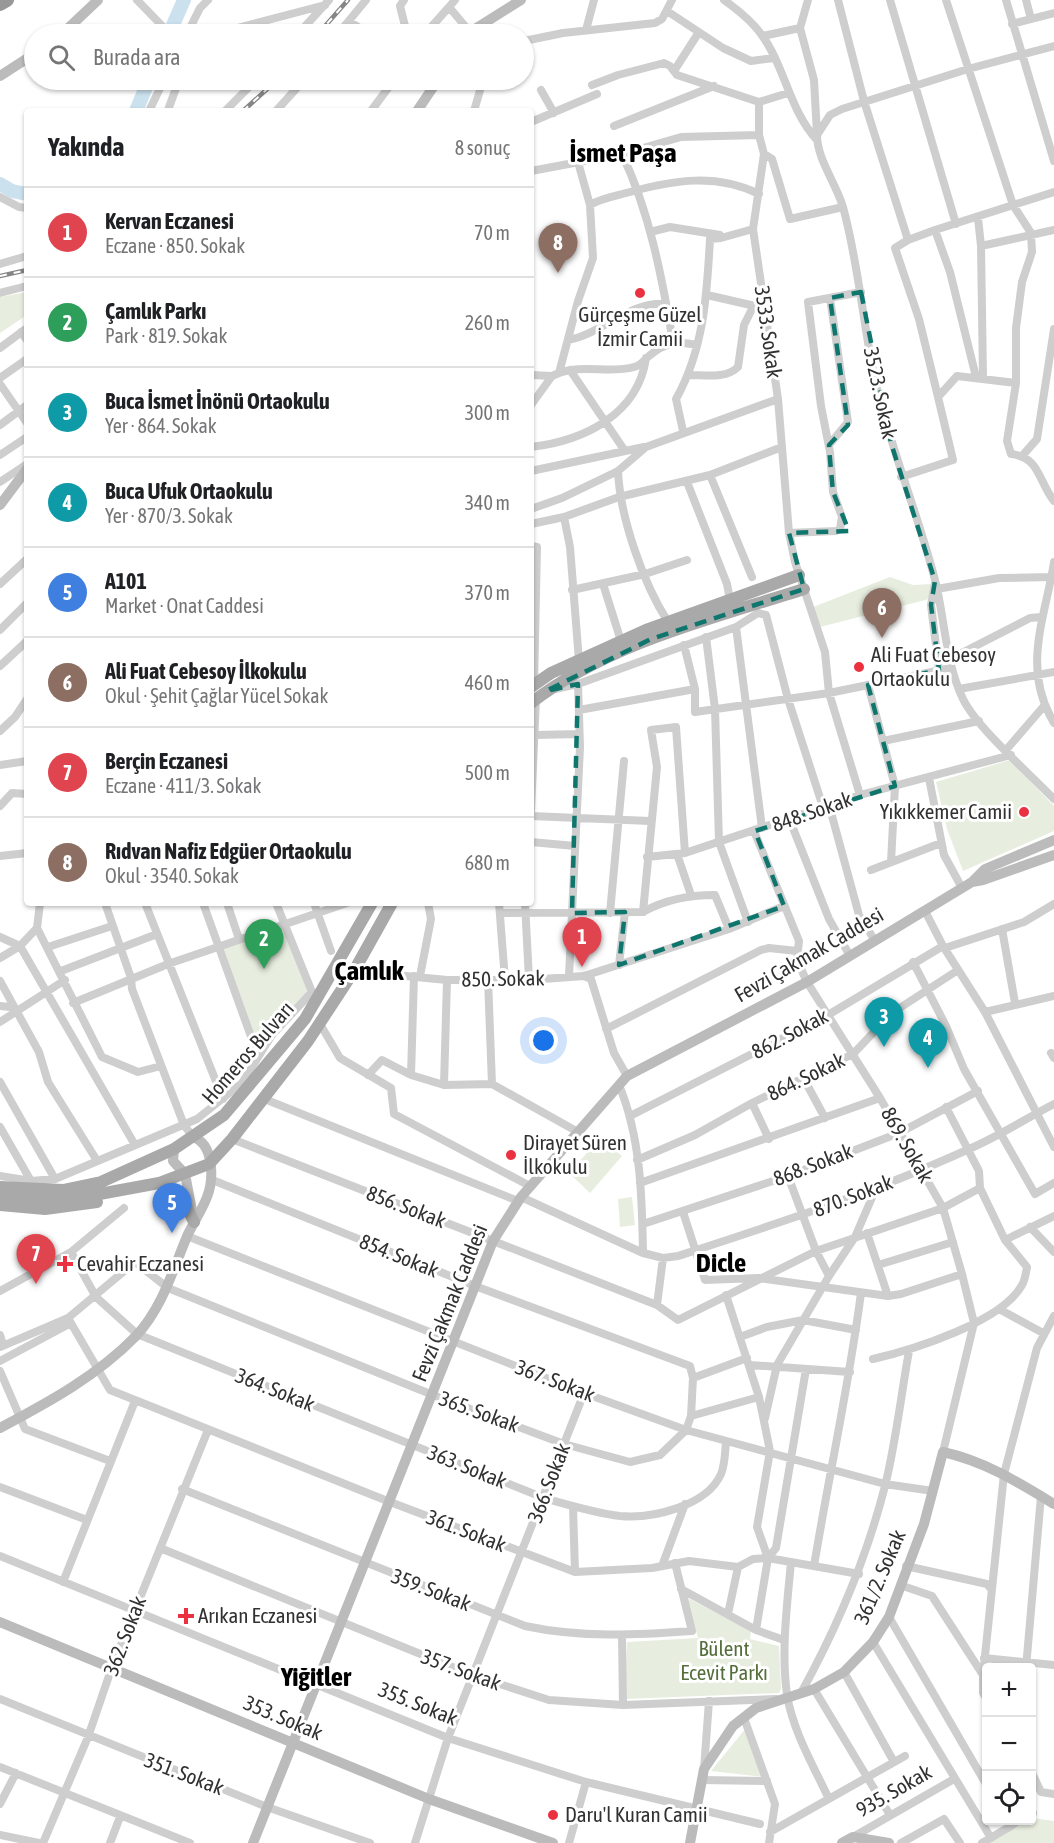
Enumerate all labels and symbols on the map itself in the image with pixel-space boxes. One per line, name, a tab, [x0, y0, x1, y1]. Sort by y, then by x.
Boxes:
district label: İsmet Paşa	[570, 137, 676, 168]
pin: 8	[538, 224, 578, 273]
street label: 3533. Sokak	[751, 284, 787, 380]
marker: Gürçeşme Güzel İzmir Camii	[633, 286, 647, 300]
place label: Gürçeşme Güzel İzmir Camii	[578, 302, 702, 350]
street label: 3523. Sokak	[860, 345, 902, 441]
pin: 6	[862, 588, 902, 638]
place label: Ali Fuat Cebesoy Ortaokulu	[871, 642, 996, 690]
marker: Ali Fuat Cebesoy Ortaokulu	[852, 660, 866, 674]
street label: 848. Sokak	[768, 786, 855, 836]
place label: Yıkıkkemer Camii	[880, 799, 1012, 823]
marker: Yıkıkkemer Camii	[1017, 805, 1031, 819]
street label: Fevzi Çakmak Caddesi	[730, 902, 887, 1006]
pin: 1	[562, 918, 602, 967]
pin: 2	[244, 920, 284, 969]
district label: Çamlık	[334, 955, 405, 986]
street label: 850. Sokak	[461, 965, 545, 991]
street label: Homeros Bulvarı	[196, 996, 298, 1108]
pin: 3	[864, 998, 904, 1047]
street label: 862. Sokak	[747, 1003, 832, 1063]
pin: 4	[908, 1018, 948, 1068]
your location	[529, 1026, 558, 1055]
street label: 864. Sokak	[763, 1047, 848, 1105]
street label: 869. Sokak	[877, 1102, 939, 1187]
place label: Dirayet Süren İlkokulu	[523, 1130, 627, 1178]
street label: 868. Sokak	[770, 1138, 856, 1190]
marker: Dirayet Süren İlkokulu	[504, 1148, 518, 1162]
street label: 870. Sokak	[810, 1169, 896, 1221]
street label: 856. Sokak	[363, 1180, 449, 1232]
pin: 5	[152, 1184, 192, 1233]
street label: Fevzi Çakmak Caddesi	[407, 1220, 492, 1385]
street label: 854. Sokak	[356, 1228, 442, 1282]
pin: 7	[16, 1234, 56, 1284]
district label: Dicle	[696, 1247, 746, 1278]
place label: Cevahir Eczanesi	[77, 1251, 204, 1275]
marker: Cevahir Eczanesi	[58, 1257, 72, 1271]
street label: 367. Sokak	[512, 1354, 598, 1406]
street label: 364. Sokak	[232, 1362, 318, 1416]
street label: 365. Sokak	[436, 1386, 523, 1437]
street label: 363. Sokak	[424, 1439, 510, 1493]
street label: 366. Sokak	[522, 1440, 574, 1526]
street label: 361. Sokak	[423, 1504, 509, 1556]
street label: 361/2. Sokak	[848, 1526, 910, 1627]
street label: 359. Sokak	[388, 1563, 474, 1615]
street label: 362. Sokak	[98, 1593, 150, 1679]
place label: Arıkan Eczanesi	[198, 1603, 317, 1627]
marker: Arıkan Eczanesi	[179, 1609, 193, 1623]
park label: Bülent Ecevit Parkı	[680, 1636, 768, 1684]
street label: 357. Sokak	[418, 1644, 505, 1695]
district label: Yiğitler	[280, 1661, 352, 1692]
street label: 355. Sokak	[375, 1676, 461, 1730]
street label: 353. Sokak	[240, 1690, 326, 1744]
street label: 351. Sokak	[141, 1747, 227, 1799]
street label: 935. Sokak	[851, 1759, 936, 1821]
place label: Daru'l Kuran Camii	[565, 1802, 708, 1826]
marker: Daru'l Kuran Camii	[546, 1808, 560, 1822]

